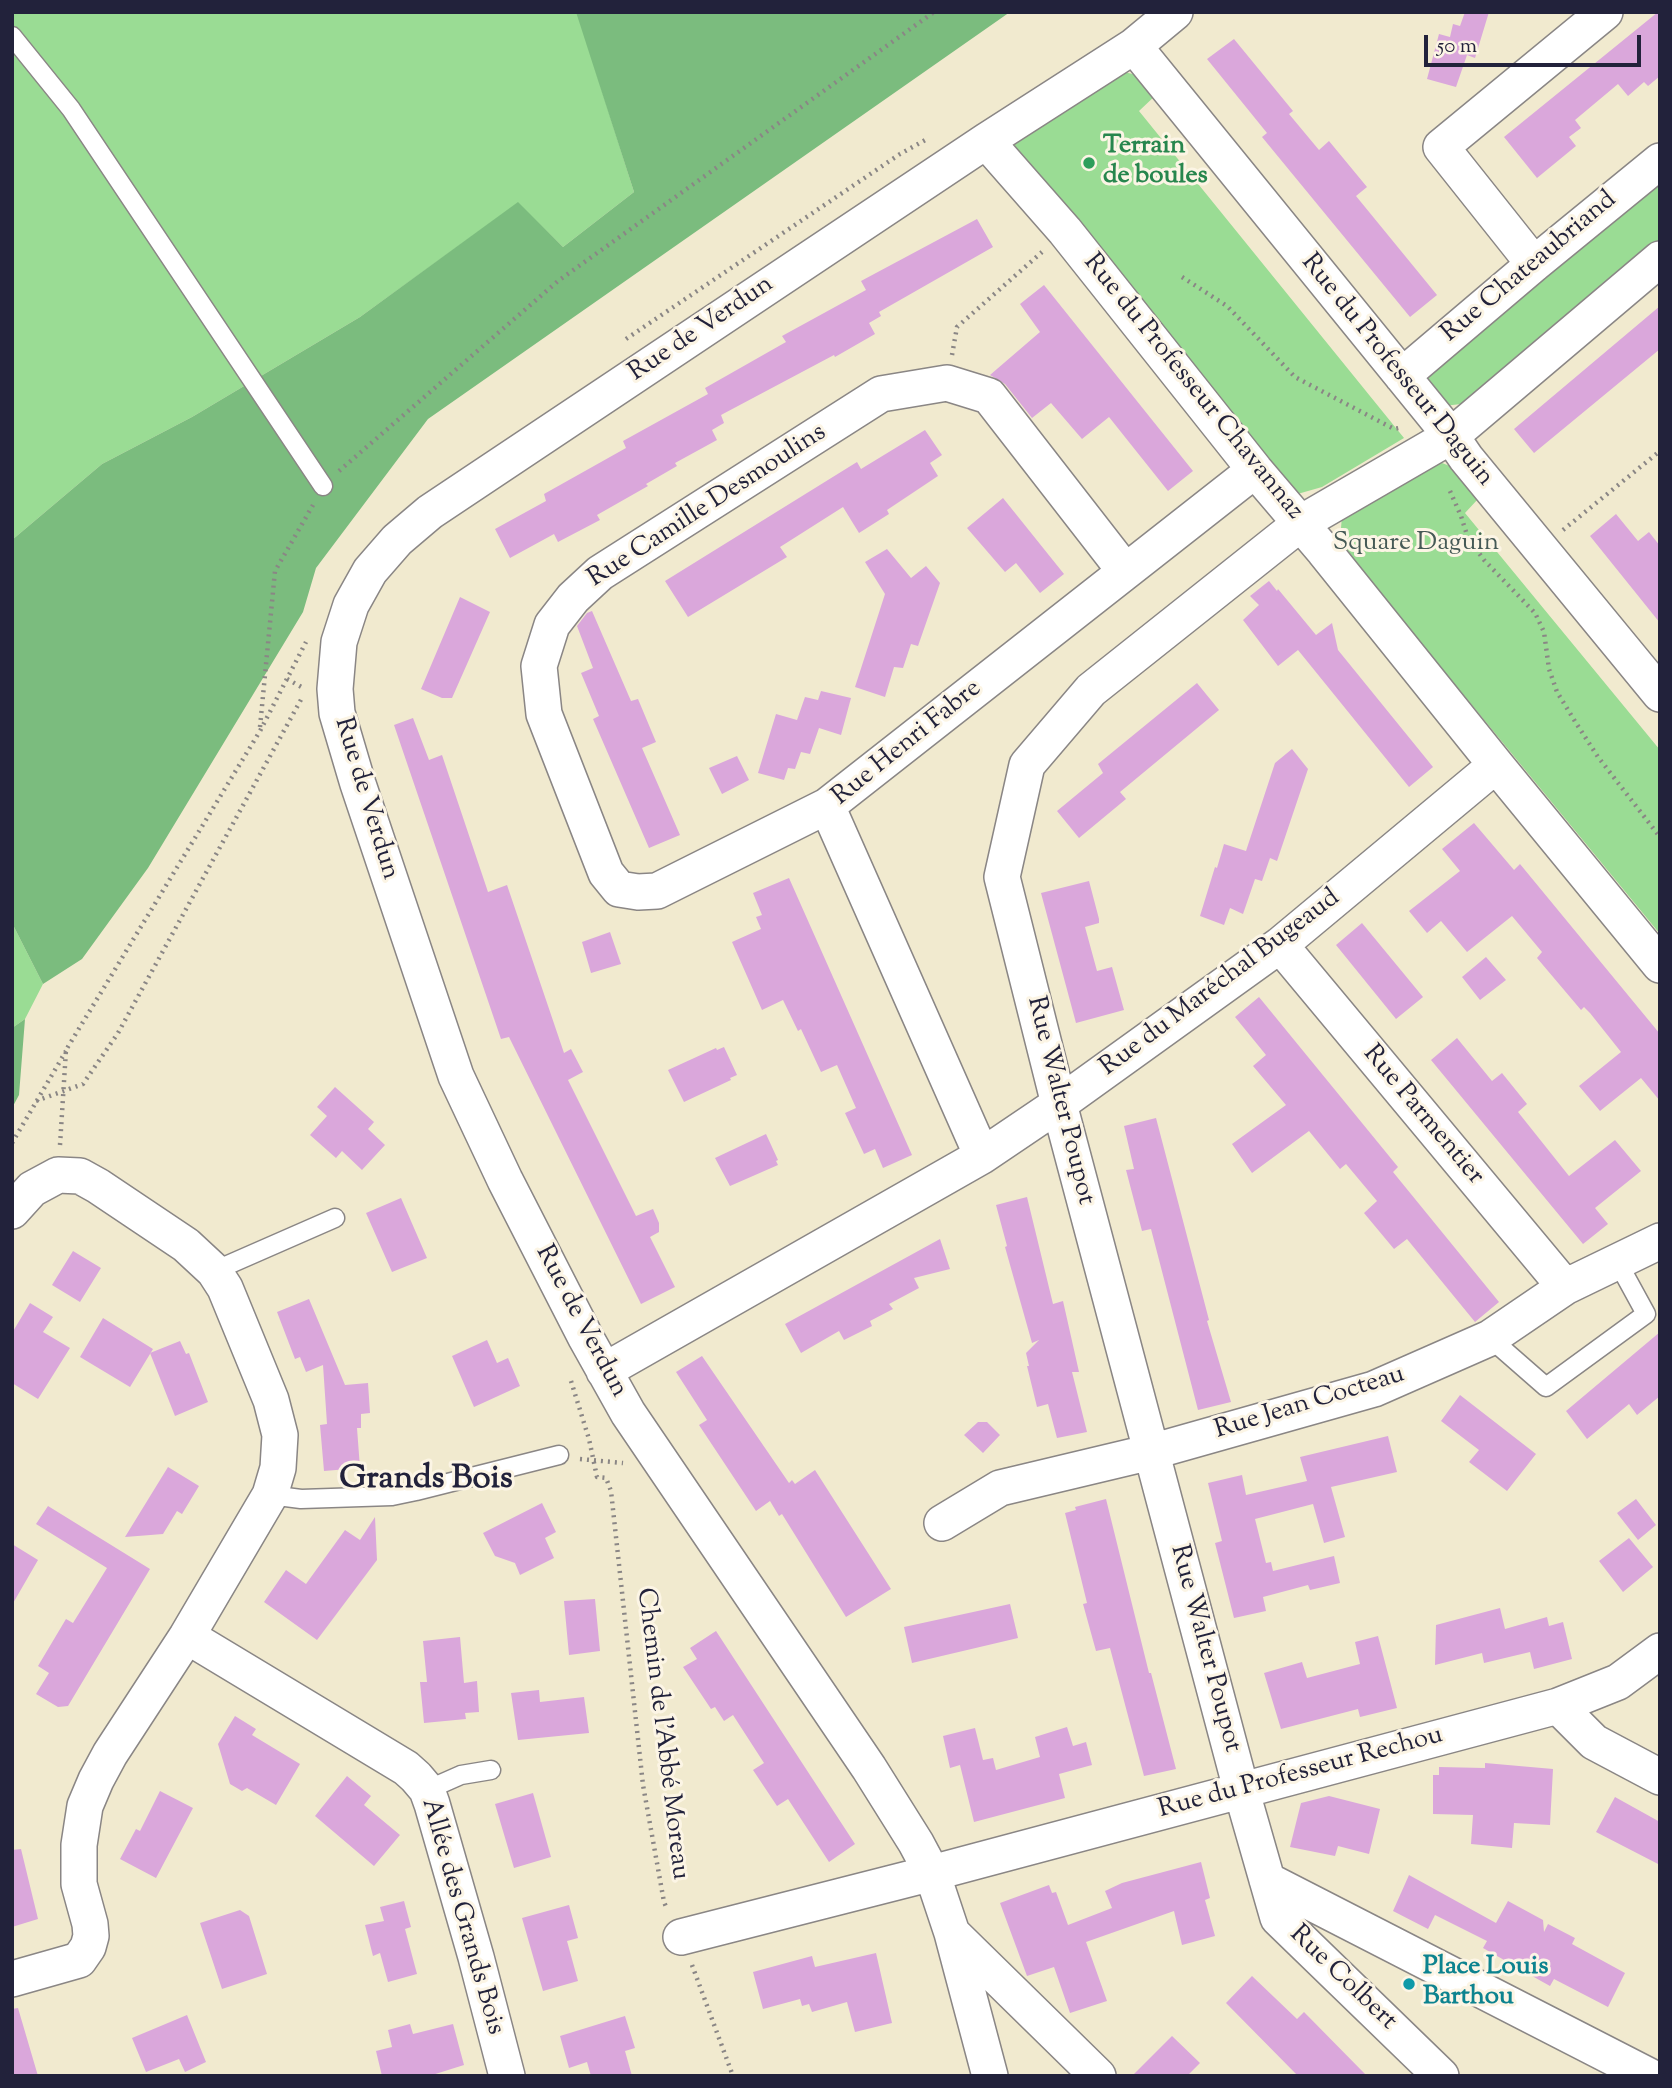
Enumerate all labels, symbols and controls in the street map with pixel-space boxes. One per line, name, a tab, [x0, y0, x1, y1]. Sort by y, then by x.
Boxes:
scale bar	[1427, 21, 1644, 65]
text: 50 m	[1437, 32, 1477, 62]
place label: Terrain de boules	[1103, 132, 1208, 194]
marker: Terrain de boules	[1081, 155, 1097, 171]
street label: Rue Chateaubriand	[1436, 186, 1624, 350]
street label: Rue du Professeur Chavannaz	[1075, 249, 1309, 527]
street label: Rue du Professeur Daguin	[1293, 249, 1499, 493]
street label: Rue de Verdun	[624, 270, 780, 390]
street label: Rue Camille Desmoulins	[583, 418, 833, 596]
park label: Square Daguin	[1333, 529, 1499, 561]
street label: Rue Henri Fabre	[827, 674, 989, 814]
street label: Rue de Verdun	[326, 714, 404, 884]
street label: Rue du Maréchal Bugeaud	[1095, 884, 1347, 1084]
street label: Rue Walter Poupot	[1018, 994, 1100, 1208]
street label: Rue Parmentier	[1355, 1040, 1489, 1192]
street label: Rue de Verdun	[527, 1241, 633, 1403]
street label: Rue Jean Cocteau	[1211, 1360, 1409, 1448]
district label: Grands Bois	[339, 1461, 513, 1501]
street label: Rue Walter Poupot	[1161, 1542, 1247, 1756]
street label: Chemin de l’Abbé Moreau	[628, 1586, 694, 1882]
street label: Rue du Professeur Rechou	[1155, 1721, 1447, 1827]
street label: Allée des Grands Bois	[412, 1795, 510, 2039]
street label: Rue Colbert	[1282, 1920, 1402, 2038]
place label: Place Louis Barthou	[1423, 1953, 1548, 2014]
marker: Place Louis Barthou	[1401, 1976, 1417, 1992]

